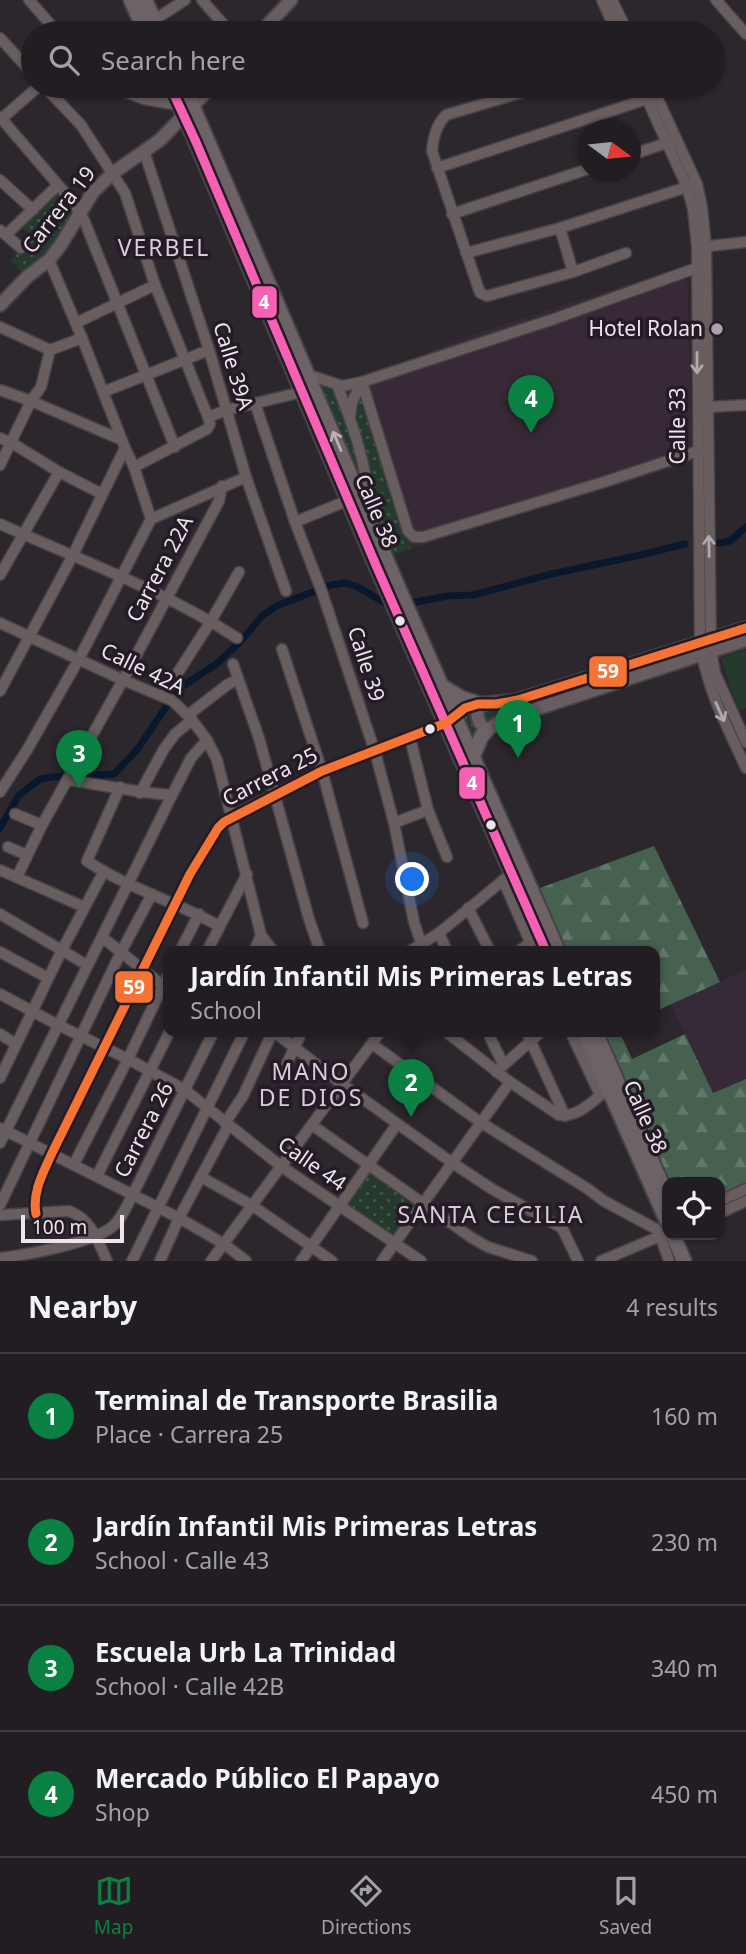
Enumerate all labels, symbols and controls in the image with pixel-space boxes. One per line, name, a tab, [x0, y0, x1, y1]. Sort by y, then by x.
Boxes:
search box	[21, 21, 725, 98]
icon: search	[45, 41, 83, 79]
text: Search here	[101, 42, 246, 78]
north arrow	[578, 119, 641, 182]
street label: Carrera 19	[15, 160, 101, 259]
district label: VERBEL	[118, 231, 210, 263]
line badge: 4	[251, 285, 278, 319]
text: 4	[259, 289, 270, 315]
place label: Hotel Rolan	[588, 314, 703, 342]
street label: Calle 39A	[207, 318, 261, 414]
marker: Hotel Rolan	[709, 321, 725, 337]
one-way arrow	[690, 352, 704, 375]
pin: 4	[508, 375, 554, 433]
street label: Calle 33	[663, 387, 691, 465]
one-way arrow	[330, 431, 343, 452]
street label: Calle 38	[349, 470, 405, 552]
street label: Carrera 22A	[119, 510, 199, 627]
one-way arrow	[702, 535, 716, 558]
unlabelled marker	[393, 614, 407, 628]
street label: Calle 39	[342, 623, 392, 705]
street label: Calle 42A	[97, 636, 191, 701]
line badge: 59	[588, 655, 628, 688]
text: 59	[597, 658, 619, 684]
pin: 1	[495, 700, 541, 758]
one-way arrow	[714, 701, 727, 723]
unlabelled marker	[423, 722, 437, 736]
pin: 3	[56, 730, 102, 788]
street label: Carrera 25	[217, 740, 322, 812]
line badge: 4	[458, 766, 486, 800]
text: 4	[467, 770, 478, 796]
unlabelled marker	[484, 818, 498, 832]
your location	[395, 862, 429, 896]
popup	[163, 946, 660, 1037]
text: Jardín Infantil Mis Primeras Letras	[190, 958, 633, 994]
line badge: 59	[114, 970, 154, 1004]
text: 59	[123, 974, 145, 1000]
text: School	[190, 994, 262, 1026]
district label: MANO DE DIOS	[259, 1055, 363, 1113]
pin: 2	[388, 1059, 434, 1117]
street label: Calle 38	[617, 1076, 674, 1158]
street label: Carrera 26	[107, 1077, 179, 1182]
street label: Calle 44	[273, 1130, 352, 1197]
map controls	[662, 1177, 725, 1240]
button: locate	[662, 1177, 725, 1240]
district label: SANTA CECILIA	[398, 1198, 584, 1230]
scale bar	[21, 1212, 124, 1244]
text: 100 m	[32, 1214, 87, 1240]
text: Nearby	[28, 1286, 137, 1327]
text: 4 results	[626, 1291, 718, 1323]
text: Terminal de Transporte Brasilia	[95, 1382, 498, 1418]
text: 1	[44, 1400, 58, 1432]
text: 160 m	[651, 1400, 718, 1432]
text: Place · Carrera 25	[95, 1418, 283, 1450]
text: Jardín Infantil Mis Primeras Letras	[95, 1508, 537, 1544]
text: 2	[44, 1526, 58, 1558]
text: 230 m	[651, 1526, 718, 1558]
text: School · Calle 43	[95, 1544, 269, 1576]
text: Escuela Urb La Trinidad	[95, 1634, 396, 1670]
text: 3	[44, 1652, 58, 1684]
text: 340 m	[651, 1652, 718, 1684]
text: School · Calle 42B	[95, 1670, 284, 1702]
text: Mercado Público El Papayo	[95, 1760, 440, 1796]
text: 4	[44, 1778, 58, 1810]
text: 450 m	[651, 1778, 718, 1810]
text: Shop	[95, 1796, 150, 1828]
tab: Map	[94, 1872, 133, 1940]
tab: Directions	[321, 1872, 411, 1940]
tab: Saved	[599, 1872, 652, 1940]

